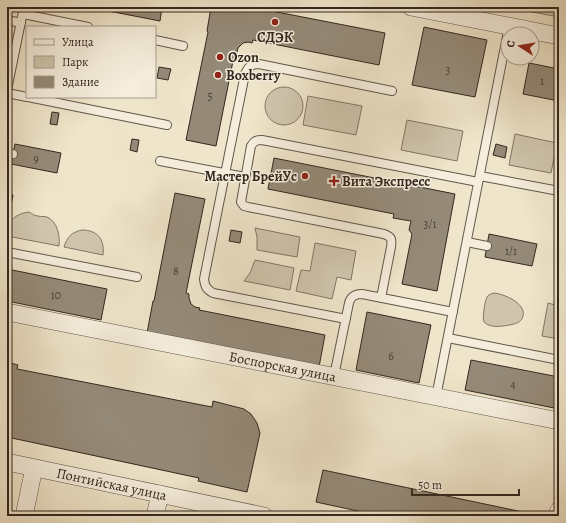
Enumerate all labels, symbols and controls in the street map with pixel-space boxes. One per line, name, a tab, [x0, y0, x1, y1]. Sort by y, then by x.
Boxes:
marker: СДЭК	[270, 17, 280, 27]
legend	[26, 26, 156, 98]
north arrow	[500, 26, 540, 66]
place label: СДЭК	[257, 28, 294, 47]
text: Улица	[62, 34, 94, 50]
text: С	[503, 39, 519, 49]
place label: Ozon	[228, 48, 259, 67]
marker: Ozon	[215, 52, 225, 62]
text: Парк	[62, 54, 88, 70]
house number: 3	[446, 62, 451, 78]
place label: Boxberry	[226, 66, 281, 85]
marker: Boxberry	[213, 70, 223, 80]
house number: 1	[540, 73, 544, 89]
text: Здание	[62, 74, 99, 90]
house number: 5	[207, 88, 213, 104]
house number: 9	[33, 151, 39, 167]
place label: Мастер БрейУc	[205, 167, 297, 186]
marker: Мастер БрейУc	[300, 171, 310, 181]
place label: Вита Экспресс	[342, 172, 430, 191]
marker: Вита Экспресс	[329, 176, 339, 186]
house number: 3/1	[423, 216, 437, 232]
house number: 1/1	[505, 243, 517, 259]
house number: 8	[173, 263, 179, 279]
house number: 10	[51, 287, 61, 303]
street label: Боспорская улица	[227, 347, 338, 387]
house number: 6	[388, 348, 394, 364]
house number: 4	[510, 376, 516, 392]
street label: Понтийская улица	[55, 464, 169, 505]
scale bar	[412, 471, 519, 497]
text: 50 m	[418, 477, 442, 493]

